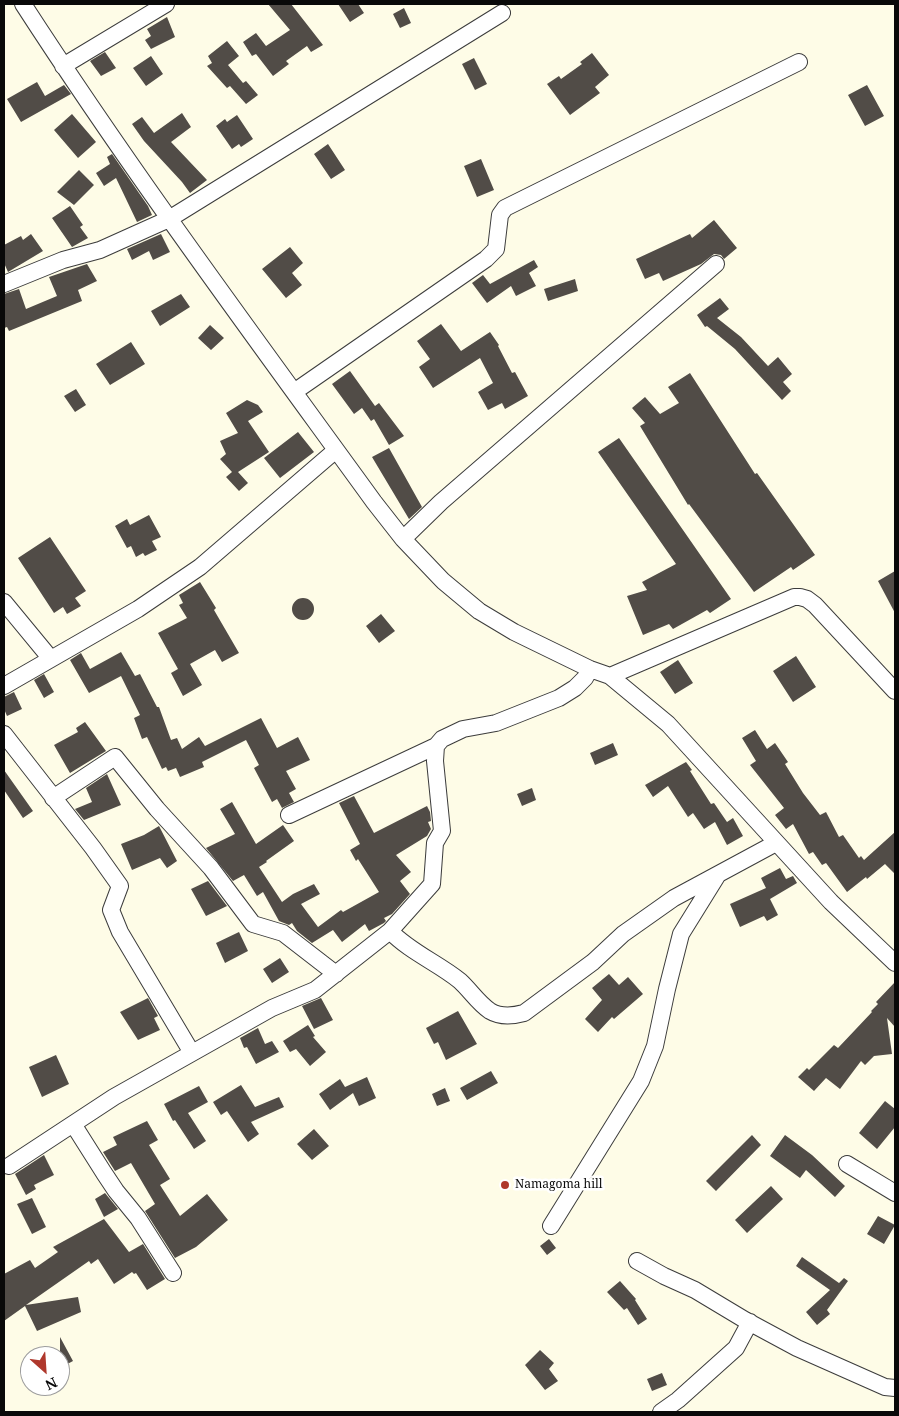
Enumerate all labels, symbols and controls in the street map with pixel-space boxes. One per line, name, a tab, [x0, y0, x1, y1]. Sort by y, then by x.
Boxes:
place label: Namagoma hill	[515, 1178, 603, 1192]
marker: Namagoma hill	[499, 1179, 511, 1191]
north arrow	[20, 1346, 70, 1396]
text: N	[42, 1373, 60, 1395]

